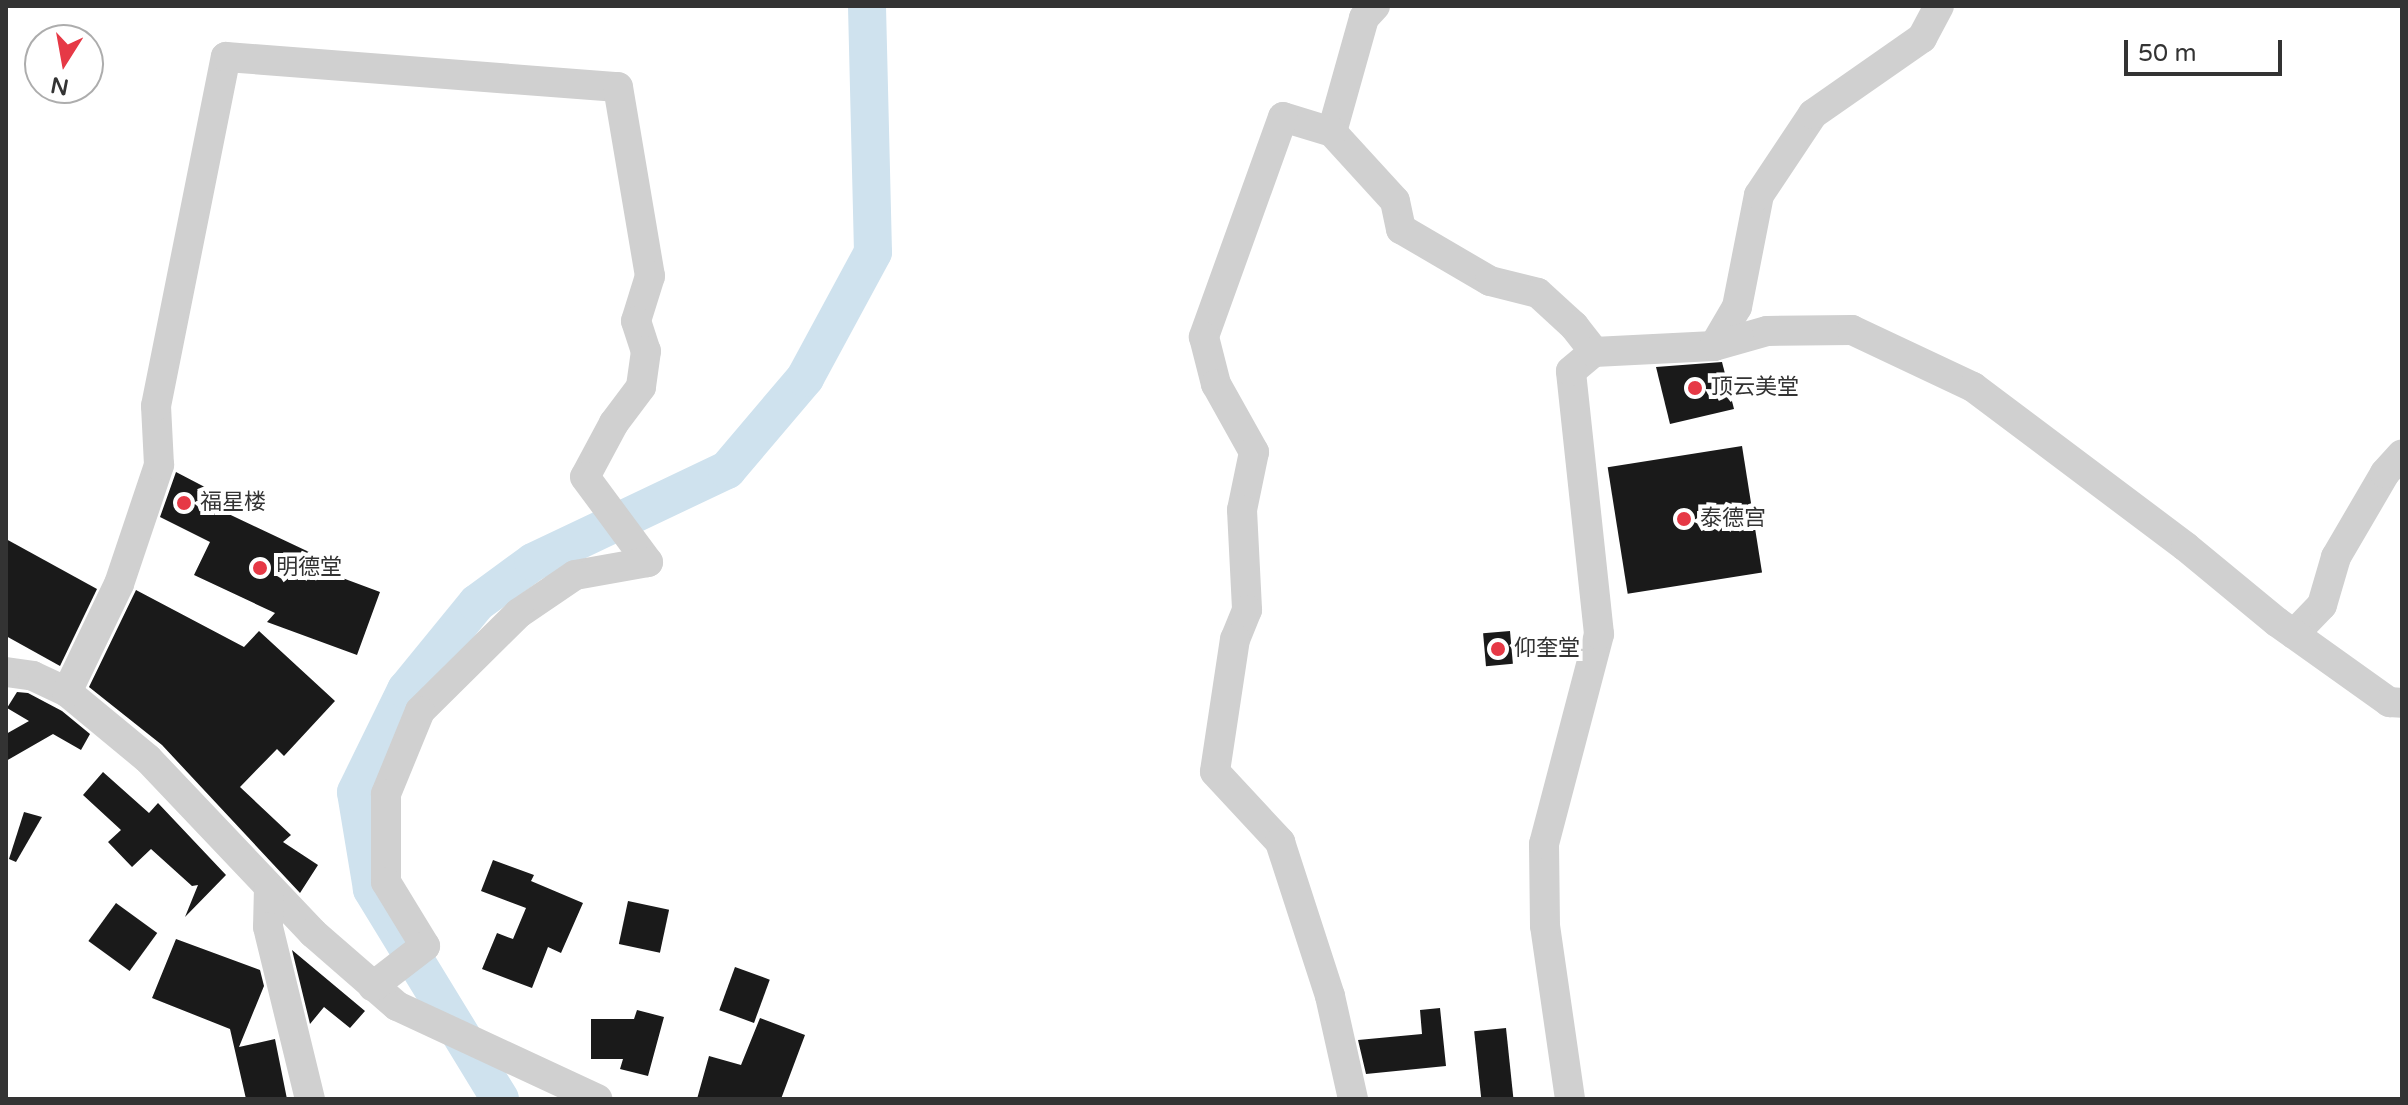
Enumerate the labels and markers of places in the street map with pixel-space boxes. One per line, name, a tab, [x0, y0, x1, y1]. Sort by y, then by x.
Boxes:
place label: 顶云美堂	[1711, 375, 1799, 401]
marker: 顶云美堂	[1686, 379, 1704, 397]
place label: 福星楼	[200, 490, 266, 516]
marker: 福星楼	[175, 494, 193, 512]
place label: 泰德宫	[1700, 506, 1766, 532]
marker: 泰德宫	[1675, 510, 1693, 528]
place label: 明德堂	[276, 555, 342, 581]
marker: 明德堂	[251, 559, 269, 577]
place label: 仰奎堂	[1514, 636, 1580, 662]
marker: 仰奎堂	[1489, 640, 1507, 658]

